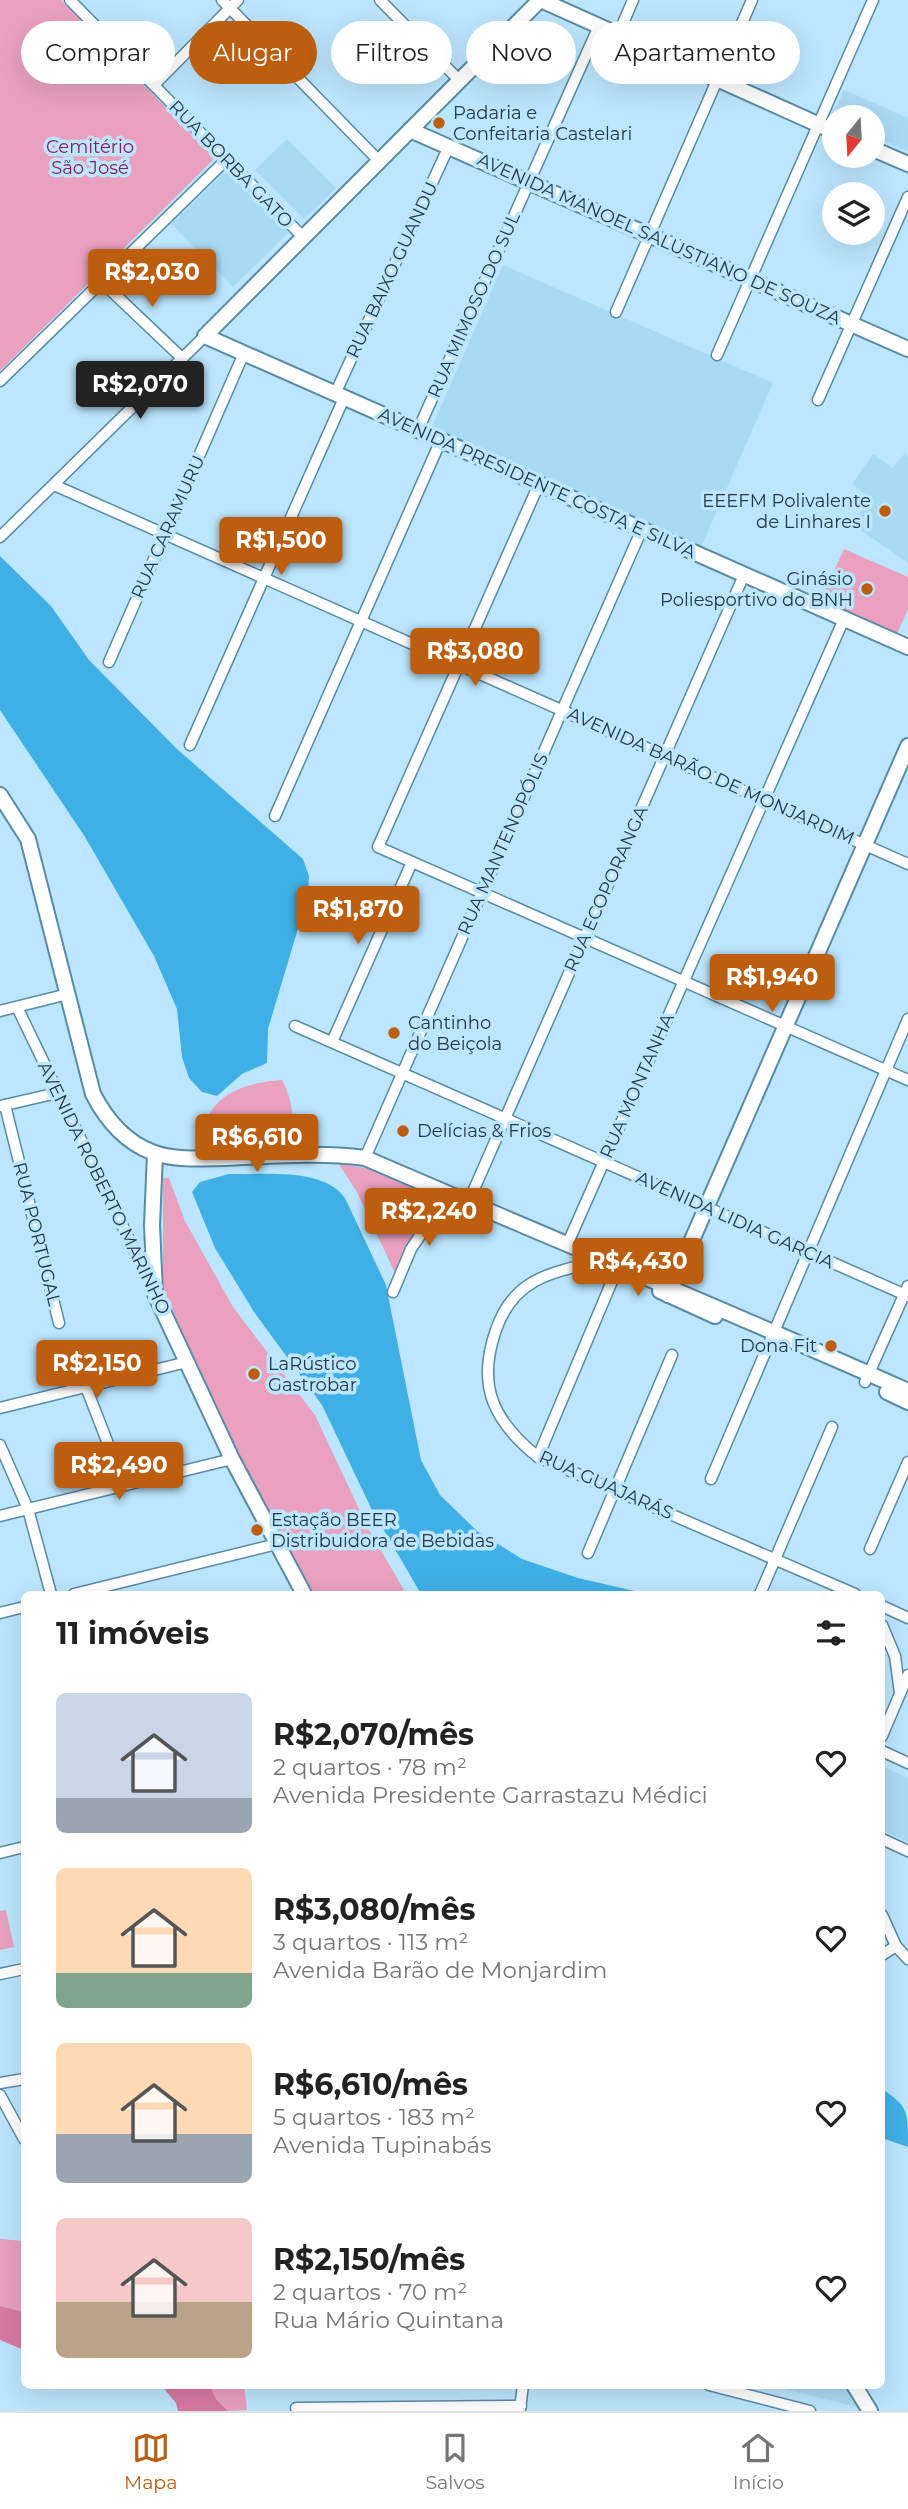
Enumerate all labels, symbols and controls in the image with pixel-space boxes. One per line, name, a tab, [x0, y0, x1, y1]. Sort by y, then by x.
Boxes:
chip: Comprar	[21, 21, 175, 84]
chip: Alugar	[189, 21, 317, 84]
chip: Filtros	[331, 21, 452, 84]
chip: Novo	[466, 21, 576, 84]
chip: Apartamento	[590, 21, 800, 84]
street label: RUA BORBA GATO	[164, 96, 298, 232]
place label: Padaria e Confeitaria Castelari	[453, 102, 632, 145]
north arrow	[822, 105, 886, 168]
map controls	[822, 105, 885, 245]
marker: Padaria e Confeitaria Castelari	[431, 115, 447, 131]
park label: Cemitério São José	[46, 136, 134, 179]
street label: AVENIDA MANOEL SALUSTIANO DE SOUZA	[474, 149, 844, 330]
street label: RUA BAIXO GUANDU	[341, 178, 443, 362]
button: layers	[822, 182, 885, 245]
street label: RUA MIMOSO DO SUL	[423, 208, 525, 401]
pin: R$2,030	[87, 250, 217, 309]
text: R$2,030	[104, 258, 200, 286]
pin: R$2,070	[75, 362, 205, 421]
text: R$2,070	[92, 370, 188, 398]
street label: AVENIDA PRESIDENTE COSTA E SILVA	[375, 403, 699, 563]
street label: RUA CARAMURU	[127, 452, 209, 602]
place label: EEEFM Polivalente de Linhares I	[702, 490, 871, 533]
marker: EEEFM Polivalente de Linhares I	[877, 503, 893, 519]
pin: R$1,500	[216, 518, 346, 577]
text: R$1,500	[235, 526, 327, 554]
place label: Ginásio Poliesportivo do BNH	[660, 568, 853, 611]
marker: Ginásio Poliesportivo do BNH	[859, 581, 875, 597]
pin: R$3,080	[410, 628, 540, 688]
text: R$3,080	[426, 637, 524, 665]
street label: AVENIDA BARÃO DE MONJARDIM	[564, 703, 858, 849]
street label: RUA MANTENOPÓLIS	[453, 750, 553, 938]
street label: RUA ECOPORANGA	[559, 803, 653, 975]
pin: R$1,870	[293, 886, 423, 946]
text: R$1,870	[312, 895, 404, 923]
pin: R$1,940	[707, 954, 837, 1014]
text: R$1,940	[726, 963, 818, 991]
street label: RUA MONTANHA	[595, 1010, 679, 1162]
place label: Cantinho do Beiçola	[408, 1012, 502, 1055]
marker: Cantinho do Beiçola	[386, 1025, 402, 1041]
street label: AVENIDA ROBERTO MARINHO	[33, 1058, 175, 1318]
pin: R$6,610	[192, 1114, 322, 1174]
place label: Delícias & Frios	[417, 1120, 552, 1142]
text: R$6,610	[211, 1123, 303, 1151]
marker: Delícias & Frios	[395, 1123, 411, 1139]
street label: RUA PORTUGAL	[9, 1160, 66, 1308]
street label: AVENIDA LIDIA GARCIA	[633, 1166, 837, 1274]
pin: R$2,240	[364, 1188, 494, 1248]
text: R$2,240	[381, 1197, 477, 1225]
pin: R$4,430	[573, 1238, 703, 1298]
text: R$4,430	[588, 1247, 688, 1275]
place label: Dona Fit	[740, 1335, 817, 1357]
marker: Dona Fit	[823, 1338, 839, 1354]
pin: R$2,150	[32, 1340, 162, 1400]
text: R$2,150	[52, 1349, 142, 1377]
place label: LaRústico Gastrobar	[268, 1353, 357, 1396]
marker: LaRústico Gastrobar	[246, 1366, 262, 1382]
pin: R$2,490	[54, 1442, 184, 1502]
street label: RUA GUAJARÁS	[536, 1446, 676, 1524]
text: R$2,490	[70, 1451, 168, 1479]
place label: Estação BEER Distribuidora de Bebidas	[271, 1509, 494, 1552]
marker: Estação BEER Distribuidora de Bebidas	[249, 1522, 265, 1538]
icon: filters	[812, 1614, 850, 1652]
text: 11 imóveis	[56, 1615, 209, 1652]
text: R$2,070/mês	[273, 1716, 474, 1753]
icon: home	[112, 1721, 196, 1805]
icon: heart	[812, 1744, 850, 1782]
text: 2 quartos · 78 m²	[273, 1753, 467, 1781]
text: Avenida Presidente Garrastazu Médici	[273, 1781, 708, 1809]
text: R$3,080/mês	[273, 1891, 476, 1928]
icon: home	[112, 1896, 196, 1980]
icon: heart	[812, 1919, 850, 1957]
text: 3 quartos · 113 m²	[273, 1928, 468, 1956]
text: Avenida Barão de Monjardim	[273, 1956, 607, 1984]
text: R$6,610/mês	[273, 2066, 468, 2103]
icon: home	[112, 2071, 196, 2155]
icon: heart	[812, 2094, 850, 2132]
text: 5 quartos · 183 m²	[273, 2103, 475, 2131]
text: Avenida Tupinabás	[273, 2131, 491, 2159]
text: R$2,150/mês	[273, 2241, 465, 2278]
icon: home	[112, 2246, 196, 2330]
icon: heart	[812, 2269, 850, 2307]
text: 2 quartos · 70 m²	[273, 2278, 467, 2306]
text: Rua Mário Quintana	[273, 2306, 504, 2334]
tab: Mapa	[124, 2429, 177, 2494]
tab: Salvos	[425, 2429, 485, 2494]
tab: Início	[733, 2429, 784, 2494]

